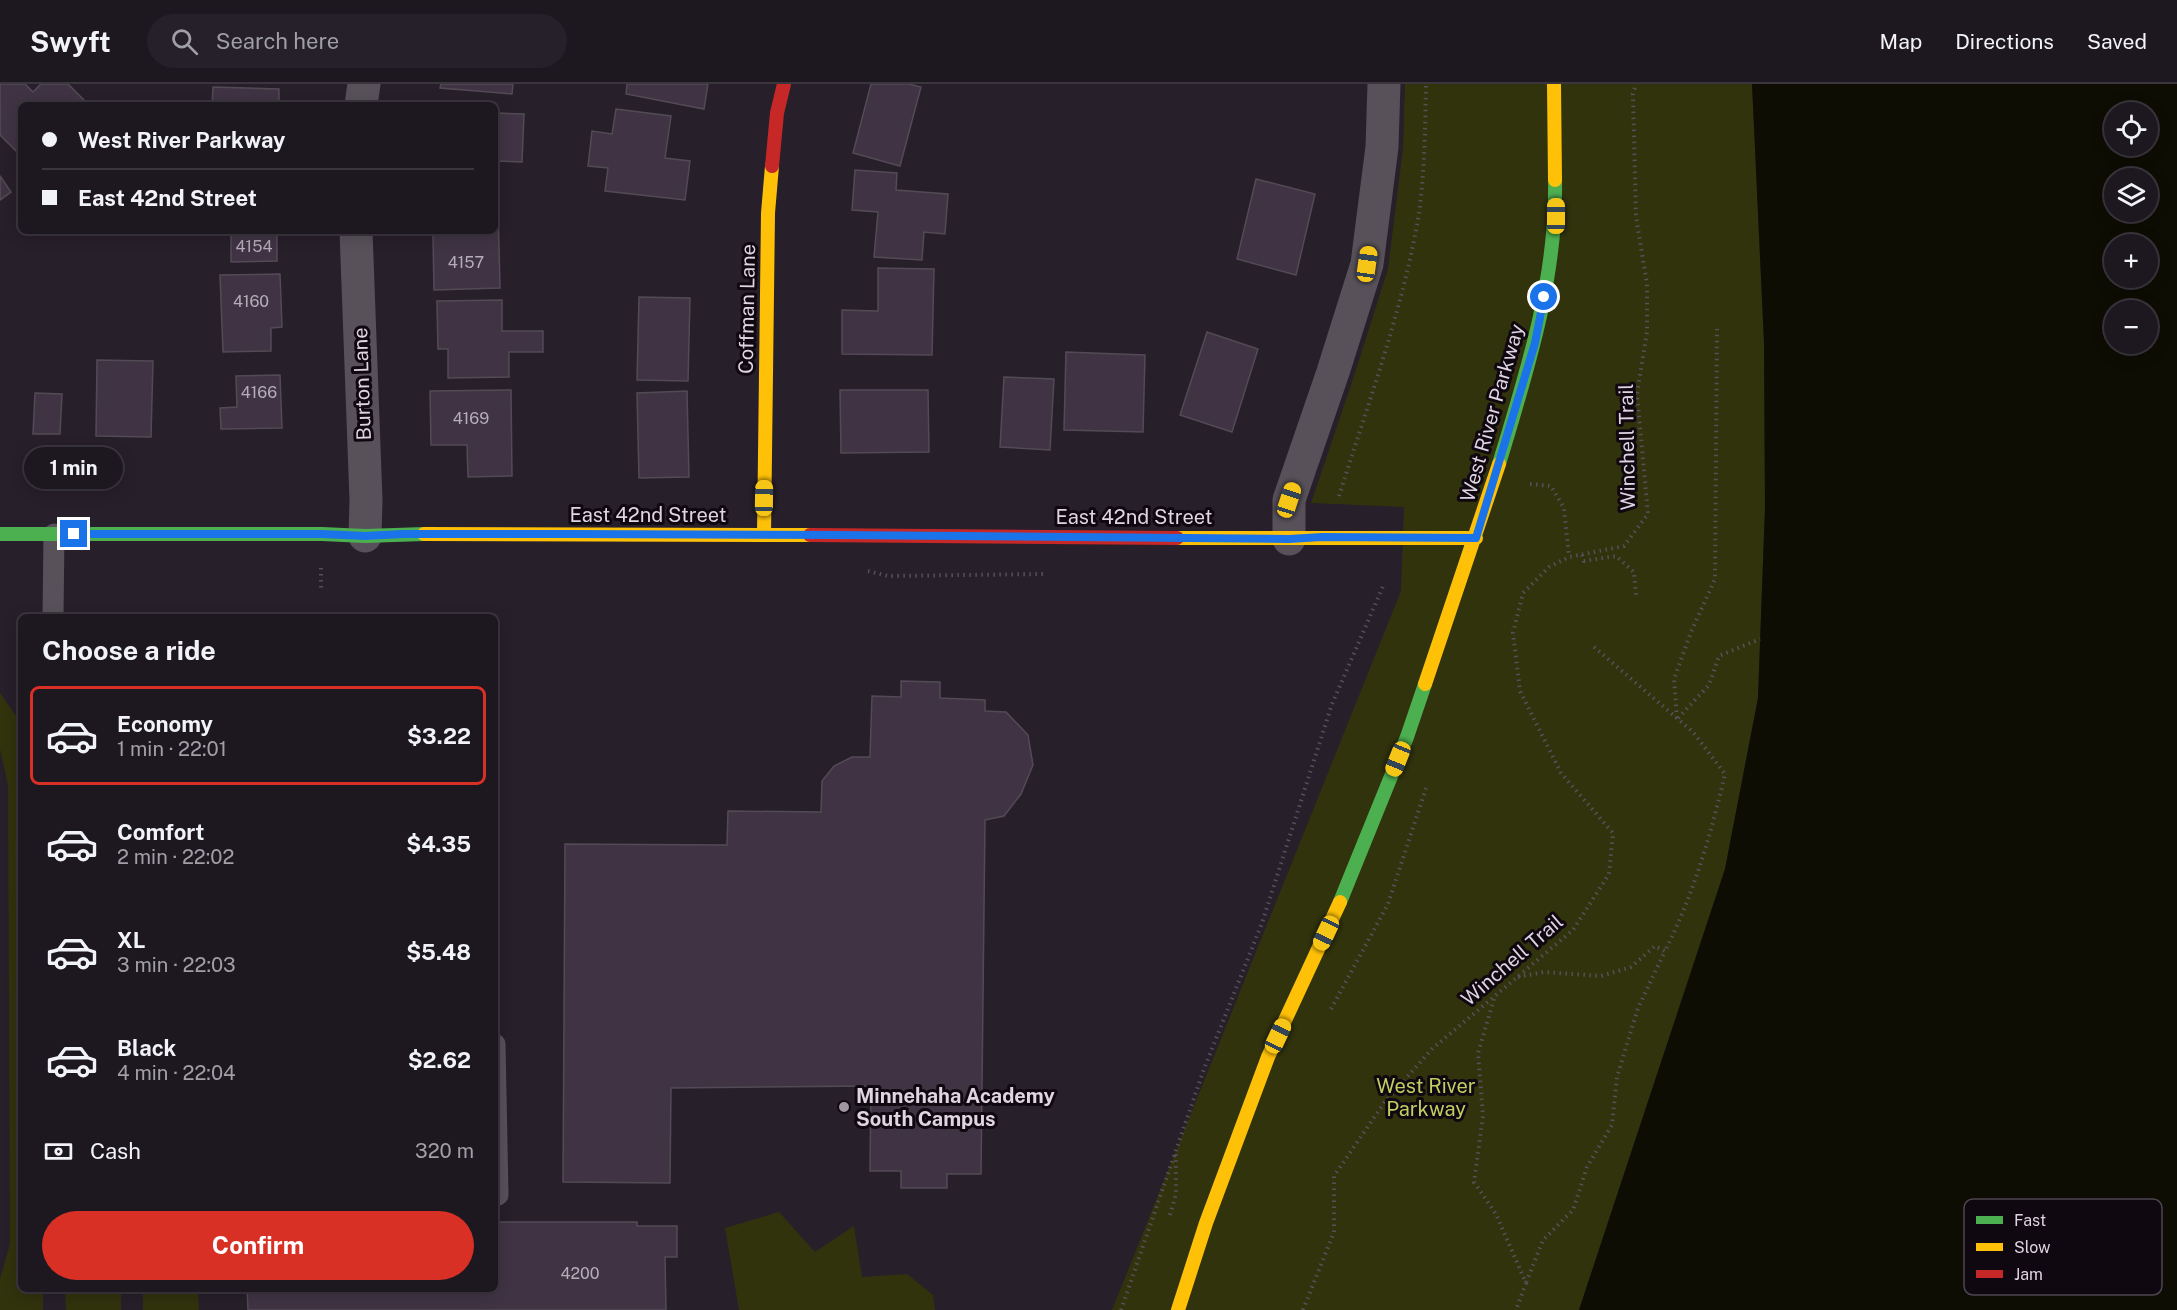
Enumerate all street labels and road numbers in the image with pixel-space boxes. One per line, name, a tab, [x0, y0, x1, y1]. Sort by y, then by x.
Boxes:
street label: Coffman Lane	[734, 244, 760, 374]
street label: West River Parkway	[1455, 321, 1529, 505]
street label: Burton Lane	[348, 327, 376, 441]
street label: Winchell Trail	[1614, 383, 1640, 511]
street label: East 42nd Street	[569, 503, 727, 527]
street label: East 42nd Street	[1055, 505, 1213, 529]
street label: Winchell Trail	[1456, 909, 1568, 1011]

